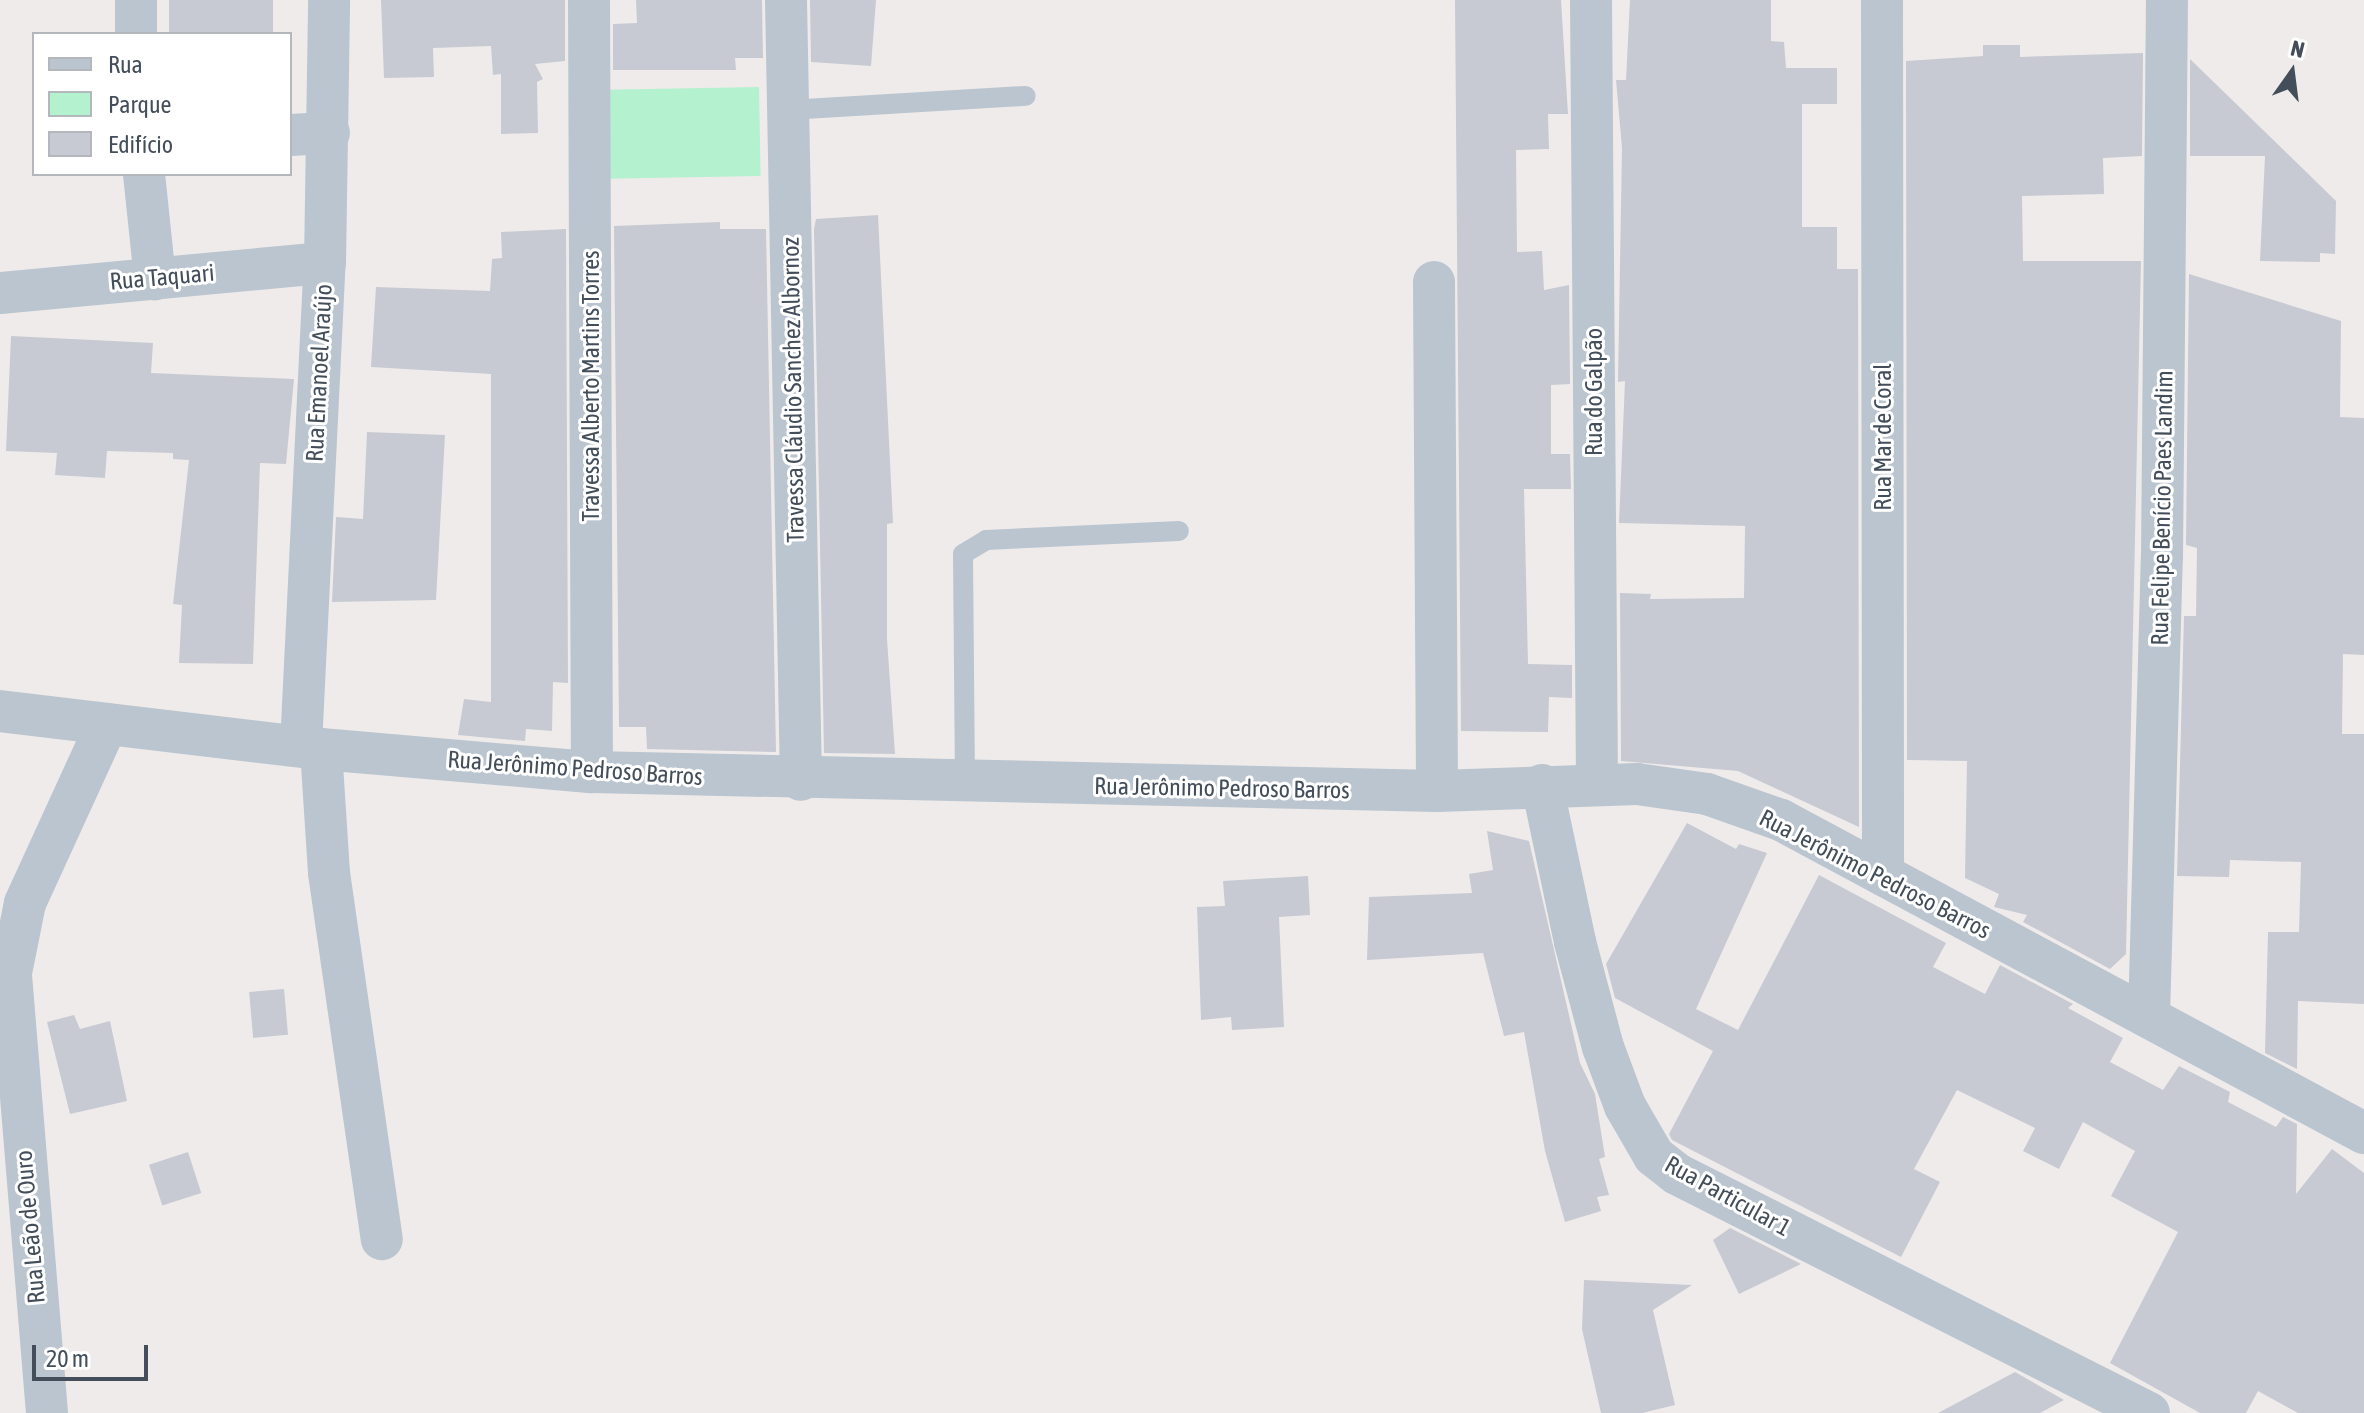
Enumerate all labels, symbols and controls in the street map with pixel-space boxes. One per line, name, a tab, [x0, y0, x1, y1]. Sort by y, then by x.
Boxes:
legend	[32, 32, 292, 176]
north arrow	[2252, 32, 2332, 112]
text: N	[2288, 35, 2307, 63]
text: Rua	[108, 51, 143, 78]
text: Parque	[108, 91, 171, 118]
text: Edifício	[108, 131, 173, 158]
street label: Travessa Cláudio Sanchez Albornoz	[776, 237, 810, 543]
street label: Travessa Alberto Martins Torres	[577, 250, 605, 522]
street label: Rua Taquari	[109, 258, 215, 296]
street label: Rua Emanoel Araújo	[300, 283, 338, 463]
street label: Rua do Galpão	[1580, 328, 1608, 456]
street label: Rua Mar de Coral	[1869, 363, 1897, 511]
street label: Rua Felipe Benício Paes Landim	[2145, 370, 2179, 646]
street label: Rua Jerônimo Pedroso Barros	[447, 745, 703, 791]
street label: Rua Jerônimo Pedroso Barros	[1094, 771, 1350, 805]
street label: Rua Jerônimo Pedroso Barros	[1755, 803, 1995, 945]
street label: Rua Leão de Ouro	[9, 1149, 51, 1305]
street label: Rua Particular 1	[1660, 1150, 1796, 1242]
scale bar	[36, 1329, 152, 1379]
text: 20 m	[46, 1345, 89, 1372]

